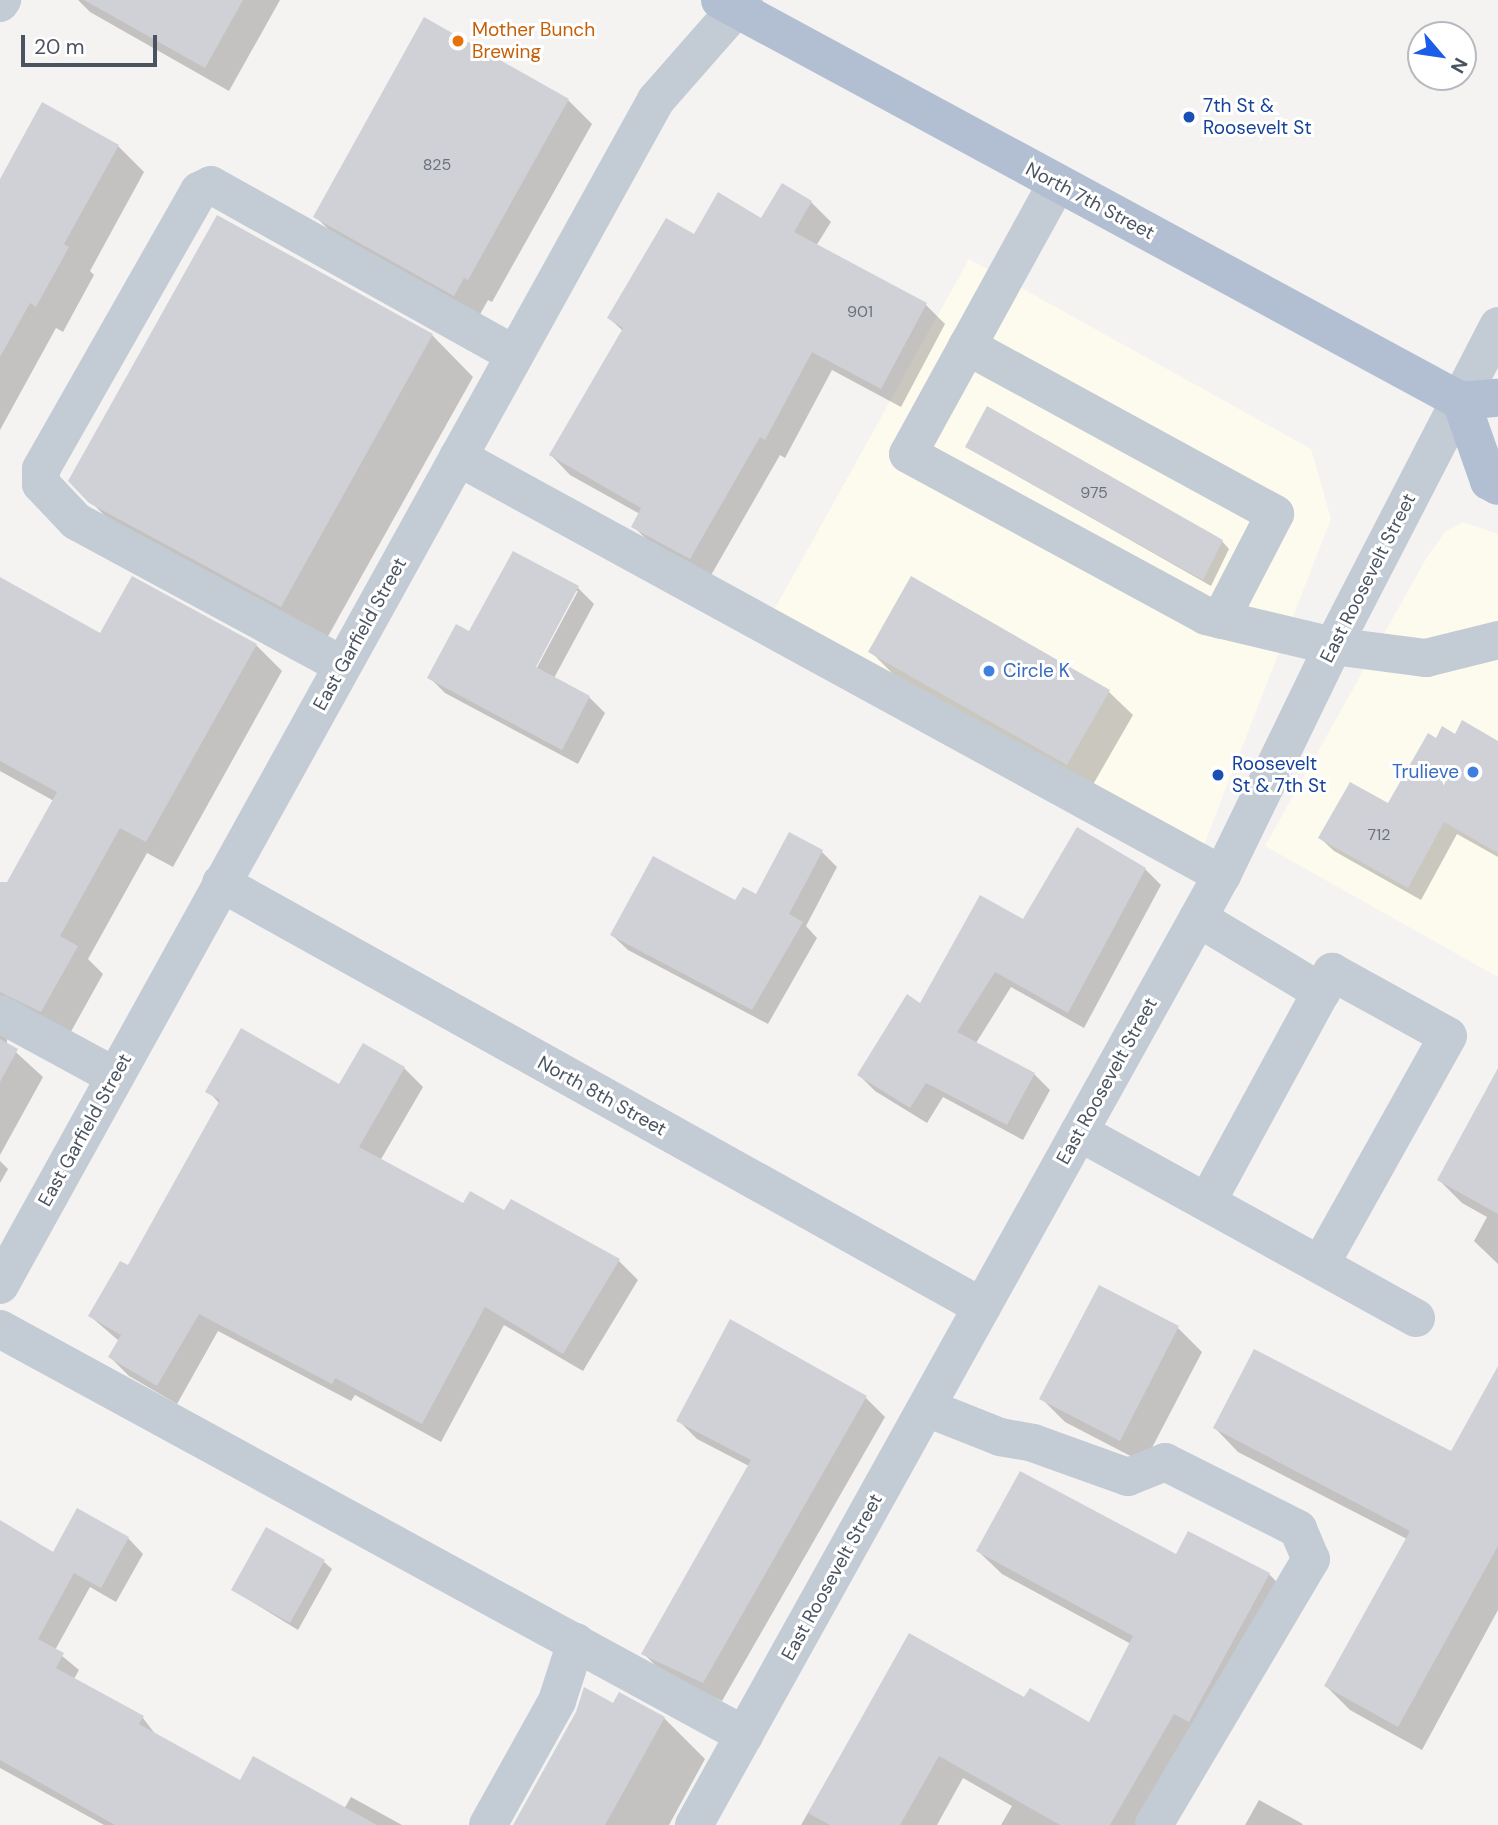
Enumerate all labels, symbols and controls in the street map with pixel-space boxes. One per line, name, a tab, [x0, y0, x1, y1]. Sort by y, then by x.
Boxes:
place label: Mother Bunch Brewing	[472, 19, 595, 63]
scale bar	[24, 21, 161, 65]
north arrow	[1407, 21, 1477, 91]
text: 20 m	[34, 33, 85, 61]
marker: Mother Bunch Brewing	[450, 33, 466, 49]
text: N	[1445, 53, 1473, 78]
place label: 7th St & Roosevelt St	[1203, 95, 1312, 139]
marker: 7th St & Roosevelt St	[1181, 109, 1197, 125]
house number: 825	[423, 155, 451, 175]
street label: North 7th Street	[1022, 158, 1158, 244]
house number: 901	[847, 302, 873, 322]
house number: 975	[1080, 483, 1108, 503]
street label: East Roosevelt Street	[1315, 490, 1421, 666]
street label: East Garfield Street	[309, 554, 411, 714]
place label: Circle K	[1003, 660, 1070, 682]
marker: Circle K	[981, 663, 997, 679]
place label: Roosevelt St & 7th St	[1232, 753, 1327, 797]
place label: Trulieve	[1392, 761, 1459, 783]
marker: Trulieve	[1465, 764, 1481, 780]
marker: Roosevelt St & 7th St	[1210, 767, 1226, 783]
house number: 712	[1368, 825, 1390, 845]
street label: East Roosevelt Street	[1052, 994, 1162, 1168]
street label: East Garfield Street	[34, 1050, 136, 1210]
street label: North 8th Street	[534, 1051, 670, 1141]
street label: East Roosevelt Street	[777, 1490, 887, 1664]

